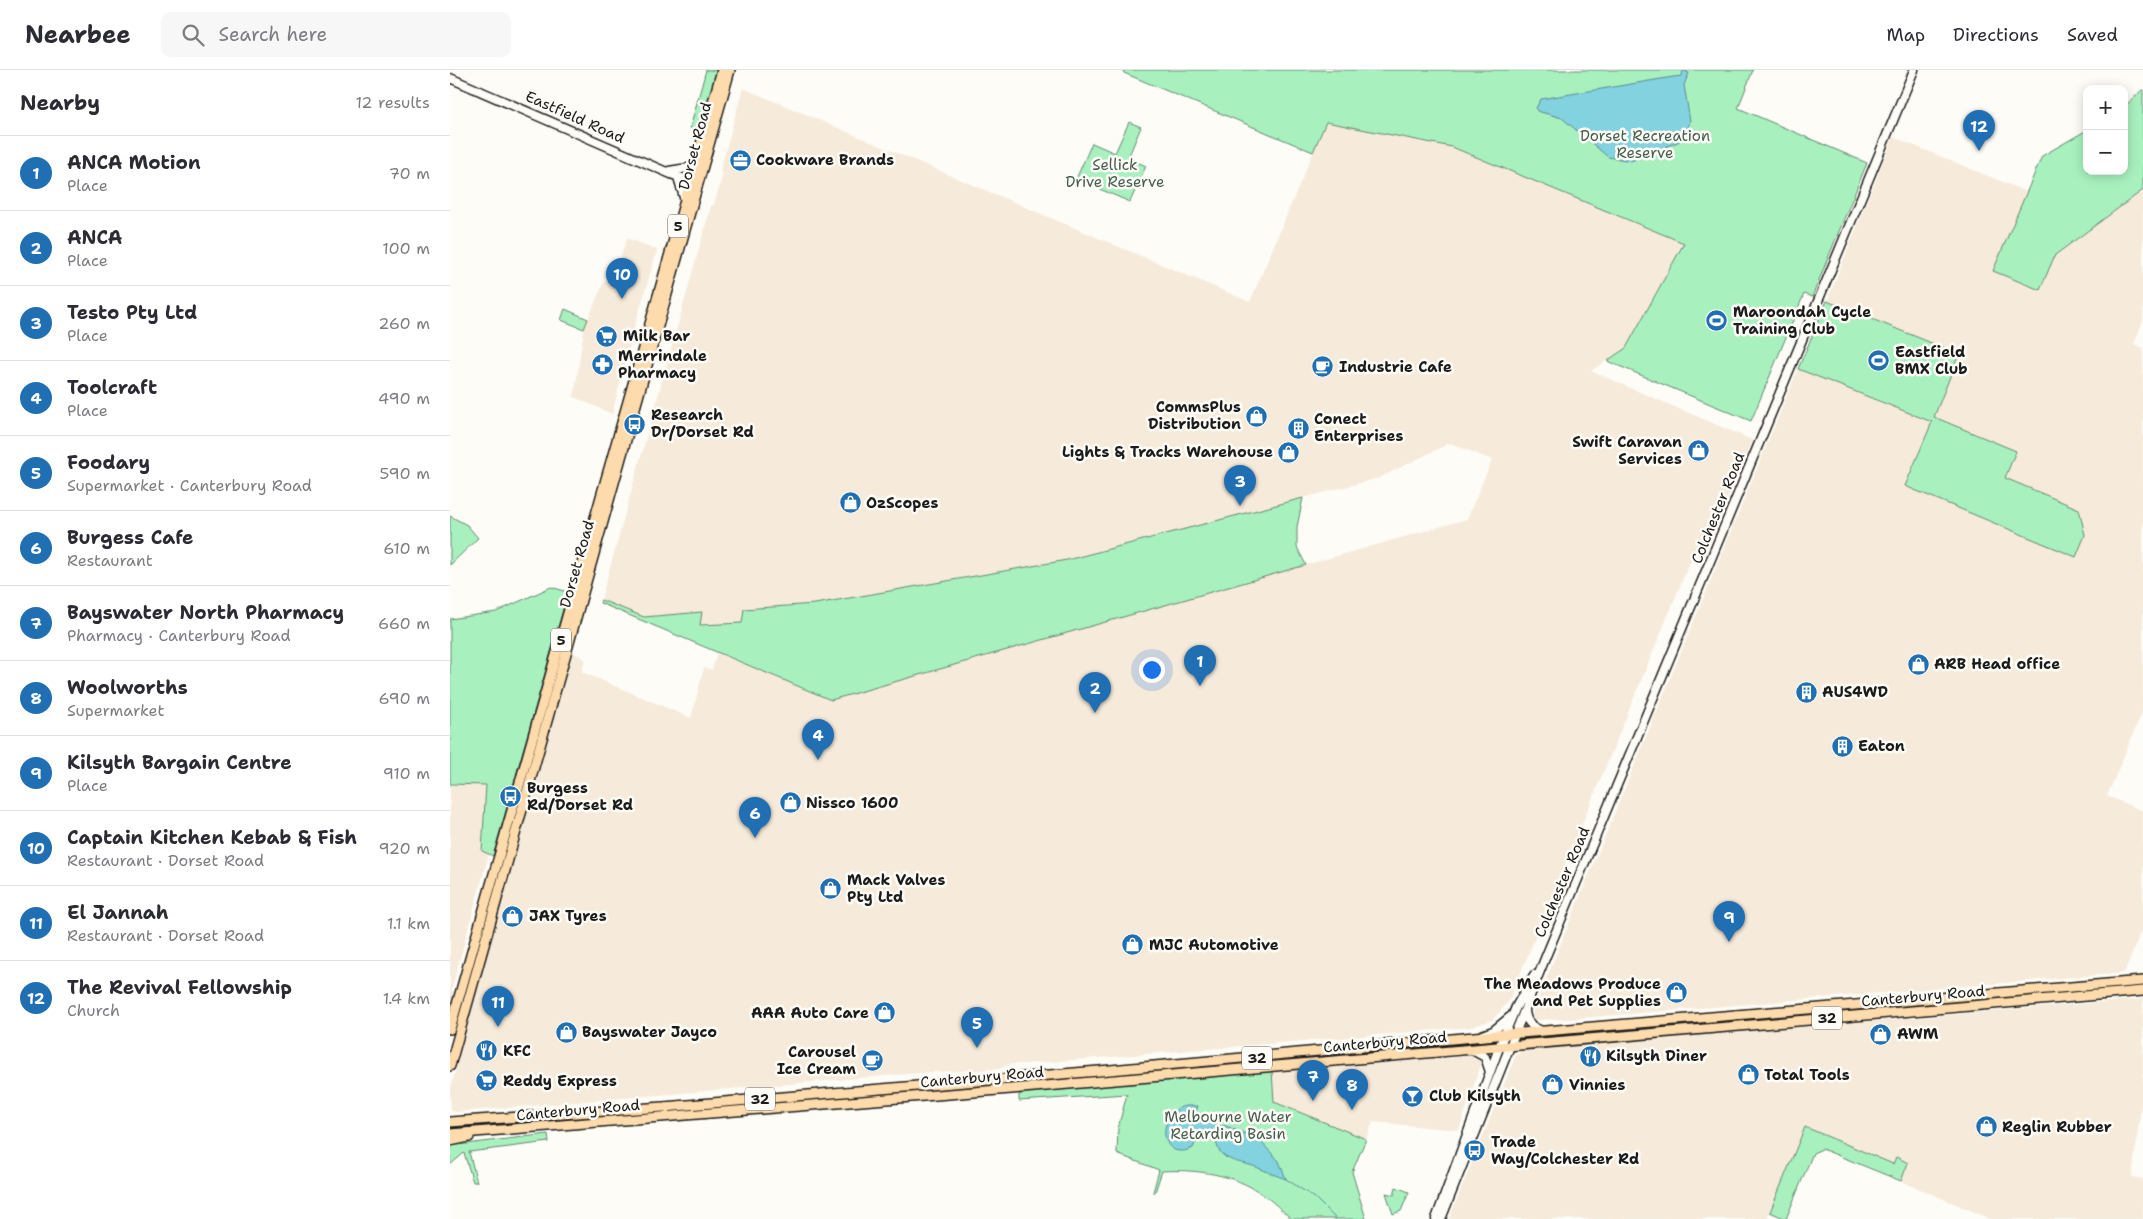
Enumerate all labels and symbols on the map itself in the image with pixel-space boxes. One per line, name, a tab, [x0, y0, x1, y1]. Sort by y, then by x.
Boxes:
street label: Eastfield Road	[522, 86, 628, 148]
street label: Dorset Road	[674, 99, 716, 192]
pin: 12	[1963, 110, 1995, 151]
park label: Dorset Recreation Reserve	[1580, 126, 1710, 163]
office icon: Cookware Brands	[728, 148, 752, 172]
place label: Cookware Brands	[756, 150, 894, 170]
park label: Sellick Drive Reserve	[1066, 155, 1164, 192]
road number: 5	[668, 214, 688, 238]
pin: 10	[606, 258, 638, 299]
place label: Maroondah Cycle Training Club	[1733, 302, 1871, 339]
sports icon: Maroondah Cycle Training Club	[1705, 309, 1729, 333]
supermarket icon: Milk Bar	[595, 324, 619, 348]
place label: Milk Bar	[623, 326, 690, 346]
place label: Eastfield BMX Club	[1895, 342, 1968, 379]
place label: Merrindale Pharmacy	[618, 346, 707, 383]
sports icon: Eastfield BMX Club	[1867, 349, 1891, 373]
pharmacy icon: Merrindale Pharmacy	[590, 353, 614, 377]
cafe icon: Industrie Cafe	[1311, 355, 1335, 379]
place label: Industrie Cafe	[1339, 357, 1452, 377]
place label: CommsPlus Distribution	[1148, 397, 1241, 434]
shop icon: CommsPlus Distribution	[1245, 404, 1269, 428]
place label: Research Dr/Dorset Rd	[651, 405, 754, 442]
place label: Conect Enterprises	[1314, 409, 1404, 446]
bus stop icon: Research Dr/Dorset Rd	[623, 412, 647, 436]
building icon: Conect Enterprises	[1286, 416, 1310, 440]
place label: Swift Caravan Services	[1572, 432, 1682, 469]
shop icon: Swift Caravan Services	[1686, 439, 1710, 463]
shop icon: Lights & Tracks Warehouse	[1277, 440, 1301, 464]
place label: Lights & Tracks Warehouse	[1062, 442, 1273, 462]
street label: Colchester Road	[1687, 449, 1750, 567]
pin: 3	[1224, 465, 1256, 506]
shop icon: OzScopes	[838, 491, 862, 515]
place label: OzScopes	[866, 493, 939, 513]
street label: Dorset Road	[555, 518, 599, 610]
road number: 5	[551, 628, 571, 652]
pin: 1	[1184, 645, 1216, 686]
shop icon: ARB Head office	[1906, 652, 1930, 676]
place label: ARB Head office	[1934, 654, 2060, 674]
your location	[1139, 657, 1165, 683]
pin: 2	[1079, 672, 1111, 713]
building icon: AUS4WD	[1794, 680, 1818, 704]
place label: AUS4WD	[1822, 682, 1888, 702]
pin: 4	[802, 719, 834, 760]
building icon: Eaton	[1830, 734, 1854, 758]
place label: Eaton	[1858, 736, 1905, 756]
place label: Burgess Rd/Dorset Rd	[527, 778, 633, 815]
bus stop icon: Burgess Rd/Dorset Rd	[499, 785, 523, 809]
shop icon: Nissco 1600	[778, 791, 802, 815]
place label: Nissco 1600	[806, 793, 899, 813]
pin: 6	[739, 797, 771, 838]
street label: Colchester Road	[1530, 823, 1595, 940]
place label: Mack Valves Pty Ltd	[847, 870, 945, 907]
shop icon: Mack Valves Pty Ltd	[819, 877, 843, 901]
pin: 9	[1713, 901, 1745, 942]
shop icon: JAX Tyres	[501, 904, 525, 928]
place label: JAX Tyres	[529, 906, 607, 926]
shop icon: MJC Automotive	[1121, 933, 1145, 957]
place label: MJC Automotive	[1149, 935, 1279, 955]
place label: The Meadows Produce and Pet Supplies	[1484, 974, 1661, 1011]
shop icon: The Meadows Produce and Pet Supplies	[1665, 981, 1689, 1005]
street label: Canterbury Road	[1860, 981, 1986, 1011]
pin: 11	[482, 986, 514, 1027]
shop icon: AAA Auto Care	[873, 1001, 897, 1025]
place label: AAA Auto Care	[751, 1003, 869, 1023]
road number: 32	[1812, 1006, 1842, 1030]
pin: 5	[961, 1007, 993, 1048]
shop icon: Bayswater Jayco	[554, 1020, 578, 1044]
place label: Bayswater Jayco	[582, 1022, 717, 1042]
shop icon: AWM	[1869, 1022, 1893, 1046]
place label: AWM	[1897, 1024, 1939, 1044]
street label: Canterbury Road	[1322, 1027, 1448, 1057]
restaurant icon: KFC	[475, 1039, 499, 1063]
place label: KFC	[503, 1041, 531, 1061]
place label: Carousel Ice Cream	[777, 1042, 856, 1079]
restaurant icon: Kilsyth Diner	[1578, 1044, 1602, 1068]
road number: 32	[1242, 1046, 1272, 1070]
place label: Kilsyth Diner	[1606, 1046, 1707, 1066]
cafe icon: Carousel Ice Cream	[860, 1049, 884, 1073]
pin: 7	[1297, 1060, 1329, 1101]
street label: Canterbury Road	[919, 1062, 1045, 1092]
shop icon: Total Tools	[1736, 1063, 1760, 1087]
place label: Total Tools	[1764, 1065, 1850, 1085]
supermarket icon: Reddy Express	[475, 1069, 499, 1093]
pin: 8	[1336, 1069, 1368, 1110]
place label: Reddy Express	[503, 1071, 617, 1091]
shop icon: Vinnies	[1541, 1073, 1565, 1097]
place label: Vinnies	[1569, 1075, 1626, 1095]
bar icon: Club Kilsyth	[1401, 1084, 1425, 1108]
place label: Club Kilsyth	[1429, 1086, 1521, 1106]
road number: 32	[745, 1088, 775, 1110]
street label: Canterbury Road	[515, 1095, 641, 1125]
park label: Melbourne Water Retarding Basin	[1164, 1107, 1292, 1144]
shop icon: Reglin Rubber	[1974, 1115, 1998, 1139]
place label: Reglin Rubber	[2002, 1117, 2112, 1137]
place label: Trade Way/Colchester Rd	[1491, 1132, 1639, 1169]
bus stop icon: Trade Way/Colchester Rd	[1463, 1139, 1487, 1163]

